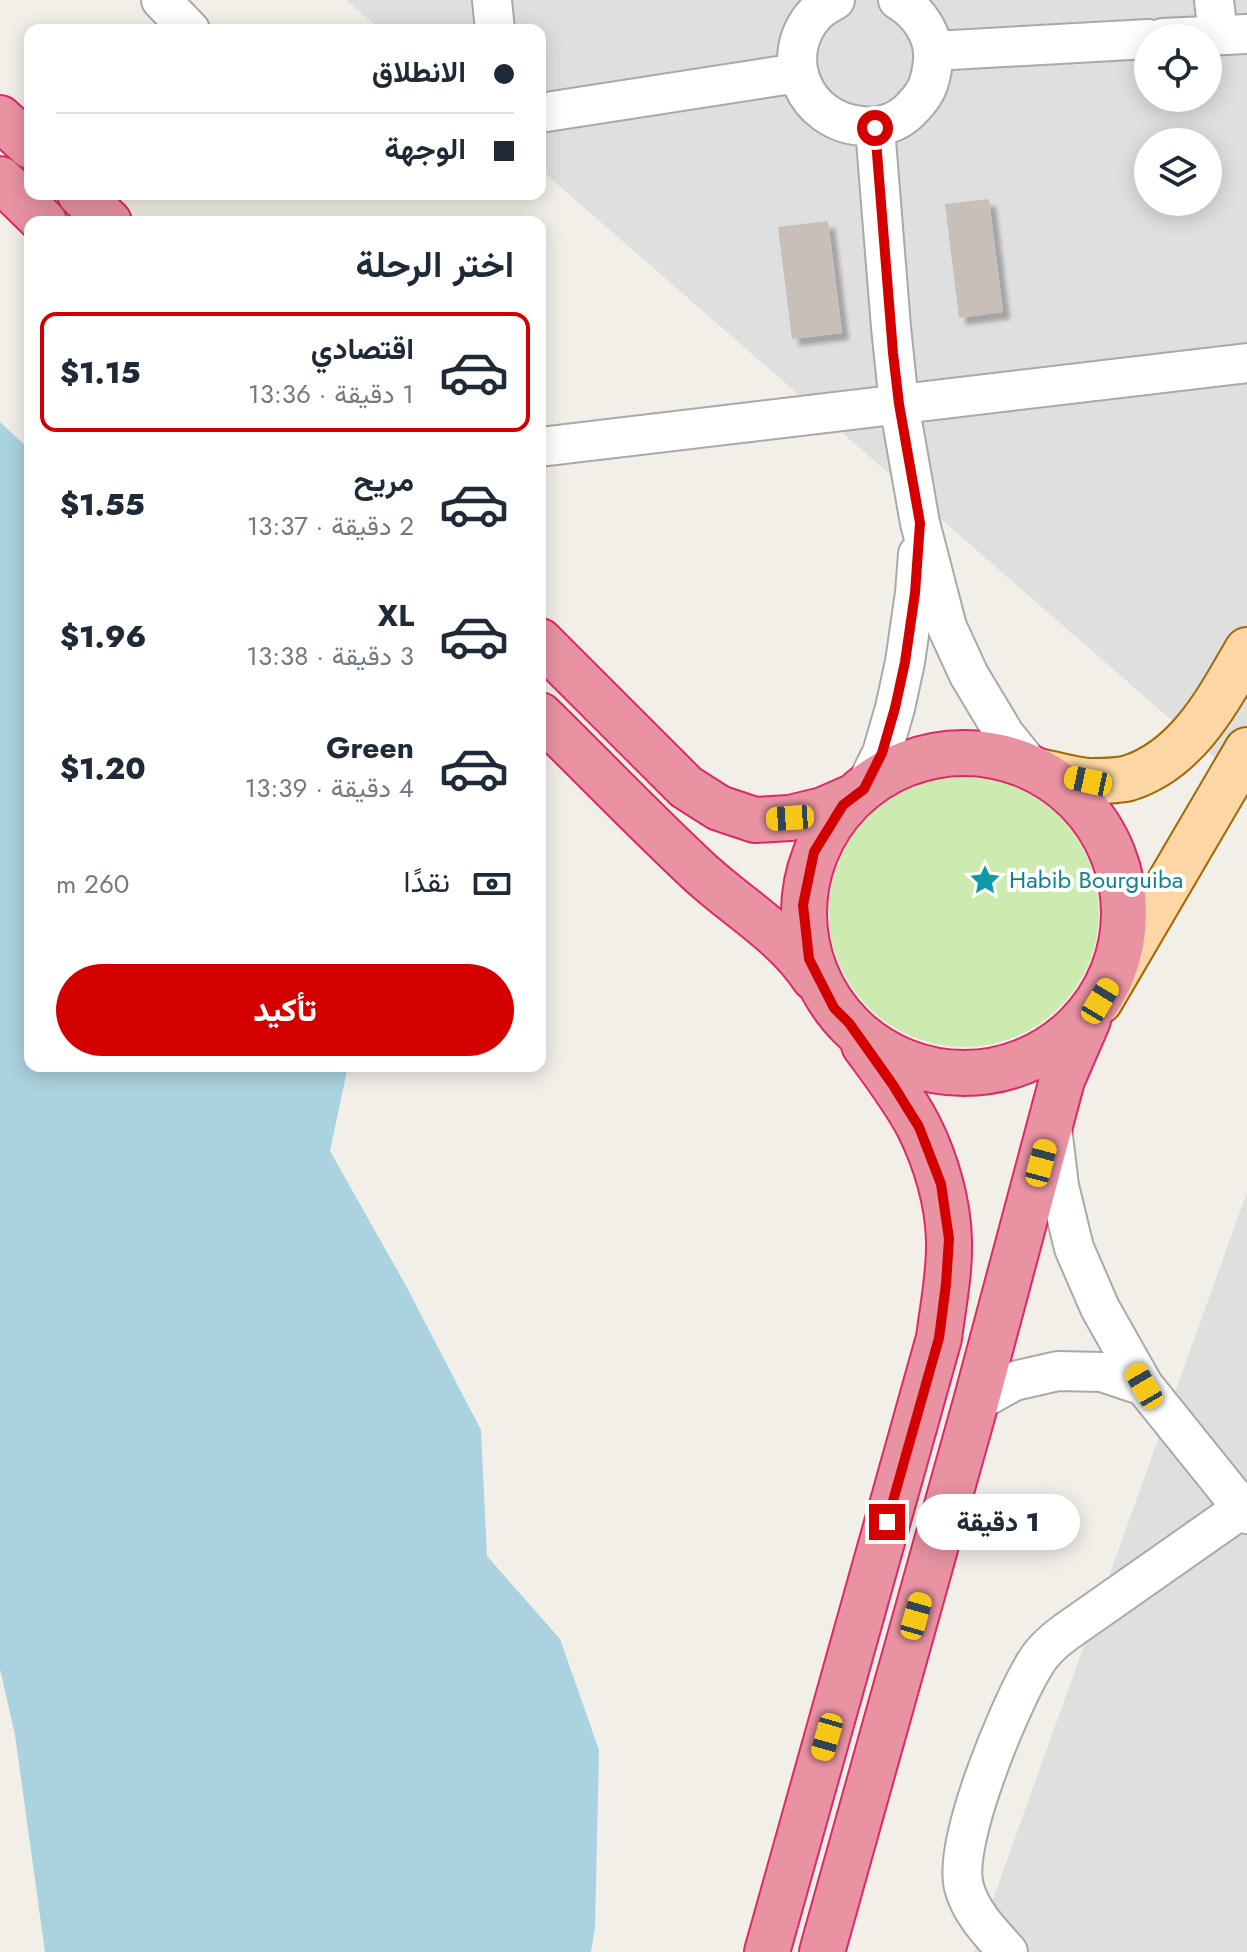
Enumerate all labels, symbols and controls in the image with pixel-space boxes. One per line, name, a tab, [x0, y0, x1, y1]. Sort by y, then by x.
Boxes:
map controls	[1134, 24, 1222, 216]
button: locate	[1134, 24, 1222, 112]
text: الانطلاق	[372, 50, 466, 93]
route start	[857, 110, 893, 146]
text: الوجهة	[384, 127, 466, 170]
button: layers	[1134, 128, 1222, 216]
text: اختر الرحلة	[356, 238, 514, 290]
text: اقتصادي	[311, 327, 414, 370]
icon: car	[438, 336, 510, 408]
text: $1.15	[60, 351, 141, 394]
text: 1 دقيقة · 13:36	[248, 375, 414, 413]
text: مريح	[354, 459, 414, 502]
icon: car	[438, 468, 510, 540]
text: $1.55	[60, 483, 145, 526]
text: 2 دقيقة · 13:37	[247, 507, 414, 545]
text: XL	[378, 594, 414, 637]
icon: car	[438, 600, 510, 672]
text: $1.96	[60, 615, 147, 658]
text: 3 دقيقة · 13:38	[246, 637, 414, 675]
text: Green	[326, 726, 414, 769]
icon: car	[438, 732, 510, 804]
text: $1.20	[60, 747, 146, 790]
car	[1062, 764, 1114, 798]
text: 4 دقيقة · 13:39	[245, 769, 414, 807]
car	[765, 804, 815, 832]
text: نقدًا	[404, 860, 450, 903]
icon: cash	[470, 862, 514, 906]
place label: Habib Bourguiba	[1009, 862, 1183, 897]
place icon: Habib Bourguiba	[968, 863, 1002, 897]
text: 260 m	[56, 865, 129, 903]
button: تأكيد	[56, 964, 514, 1056]
car	[1077, 974, 1123, 1028]
car	[1023, 1137, 1059, 1189]
car	[1122, 1359, 1166, 1413]
callout: 1 دقيقة	[915, 1494, 1079, 1550]
text: 1 دقيقة	[956, 1503, 1040, 1541]
route end	[869, 1504, 905, 1540]
car	[898, 1590, 934, 1642]
car	[809, 1711, 845, 1763]

